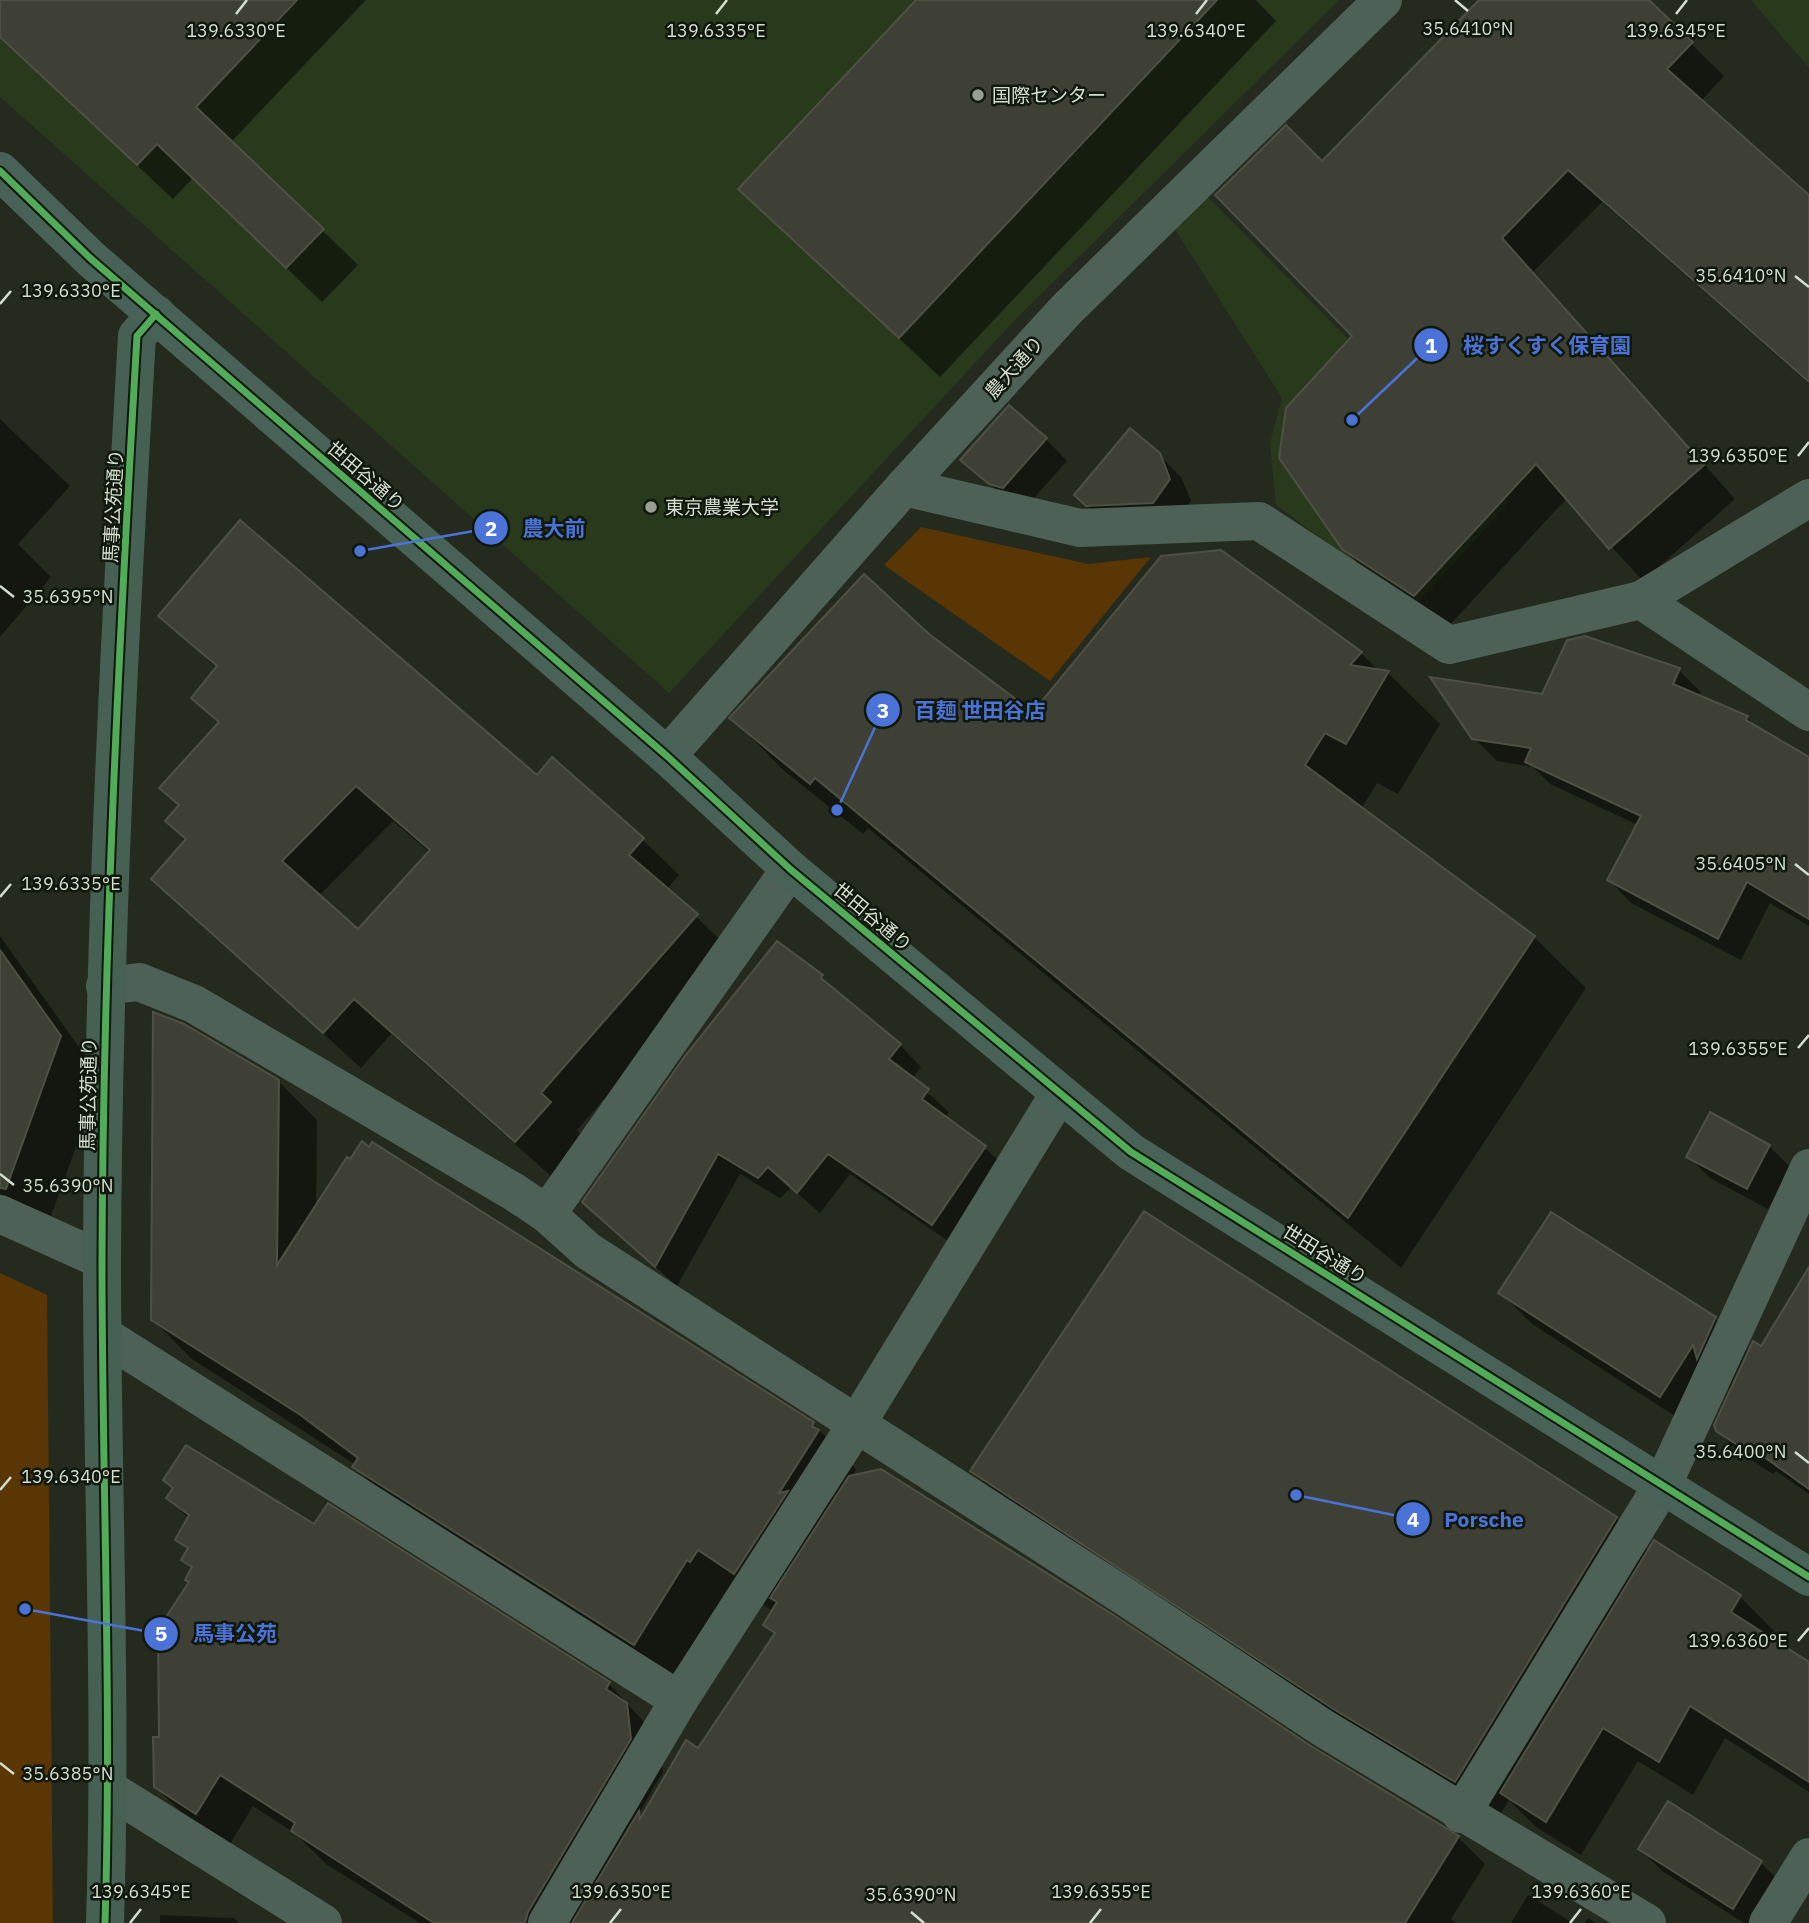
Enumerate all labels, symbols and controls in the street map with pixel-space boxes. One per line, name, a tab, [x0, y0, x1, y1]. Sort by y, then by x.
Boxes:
text: 35.6410°N	[1423, 17, 1513, 40]
text: 139.6330°E	[186, 19, 286, 42]
text: 139.6335°E	[666, 19, 766, 42]
text: 139.6340°E	[1146, 19, 1246, 42]
text: 139.6345°E	[1626, 19, 1726, 42]
place label: 国際センター	[992, 83, 1106, 107]
marker: 国際センター	[970, 87, 986, 103]
text: 35.6410°N	[1696, 264, 1786, 287]
text: 139.6330°E	[21, 279, 121, 302]
callout: 桜すくすく保育園	[1414, 324, 1645, 366]
street label: 農大通り	[980, 331, 1048, 403]
text: 1	[1425, 331, 1438, 359]
text: 桜すくすく保育園	[1463, 331, 1631, 359]
street label: 世田谷通り	[322, 436, 410, 516]
text: 139.6350°E	[1688, 444, 1788, 467]
street label: 馬事公苑通り	[98, 448, 128, 564]
place label: 東京農業大学	[665, 495, 779, 519]
marker: 東京農業大学	[643, 499, 659, 515]
callout: 農大前	[474, 507, 600, 549]
text: 2	[485, 514, 497, 542]
text: 農大前	[523, 514, 586, 542]
text: 35.6395°N	[23, 585, 113, 608]
callout: 百麺 世田谷店	[866, 689, 1060, 731]
text: 3	[877, 696, 889, 724]
text: 百麺 世田谷店	[915, 696, 1045, 724]
text: 35.6405°N	[1696, 852, 1786, 875]
text: 139.6335°E	[21, 872, 121, 895]
street label: 世田谷通り	[829, 877, 917, 957]
street label: 馬事公苑通り	[75, 1037, 101, 1151]
text: 139.6355°E	[1688, 1037, 1788, 1060]
text: 35.6390°N	[23, 1174, 113, 1197]
street label: 世田谷通り	[1278, 1219, 1372, 1289]
text: 35.6400°N	[1696, 1440, 1786, 1463]
text: 139.6340°E	[21, 1465, 121, 1488]
callout: Porsche	[1396, 1498, 1538, 1540]
text: 4	[1407, 1505, 1419, 1533]
text: Porsche	[1444, 1505, 1524, 1533]
callout: 馬事公苑	[144, 1613, 291, 1655]
text: 5	[155, 1619, 167, 1647]
text: 馬事公苑	[193, 1619, 277, 1647]
text: 139.6360°E	[1688, 1629, 1788, 1652]
text: 35.6385°N	[23, 1762, 113, 1785]
text: 139.6345°E	[91, 1880, 191, 1903]
text: 139.6350°E	[571, 1880, 671, 1903]
text: 139.6355°E	[1051, 1880, 1151, 1903]
text: 139.6360°E	[1531, 1880, 1631, 1903]
text: 35.6390°N	[866, 1883, 956, 1906]

